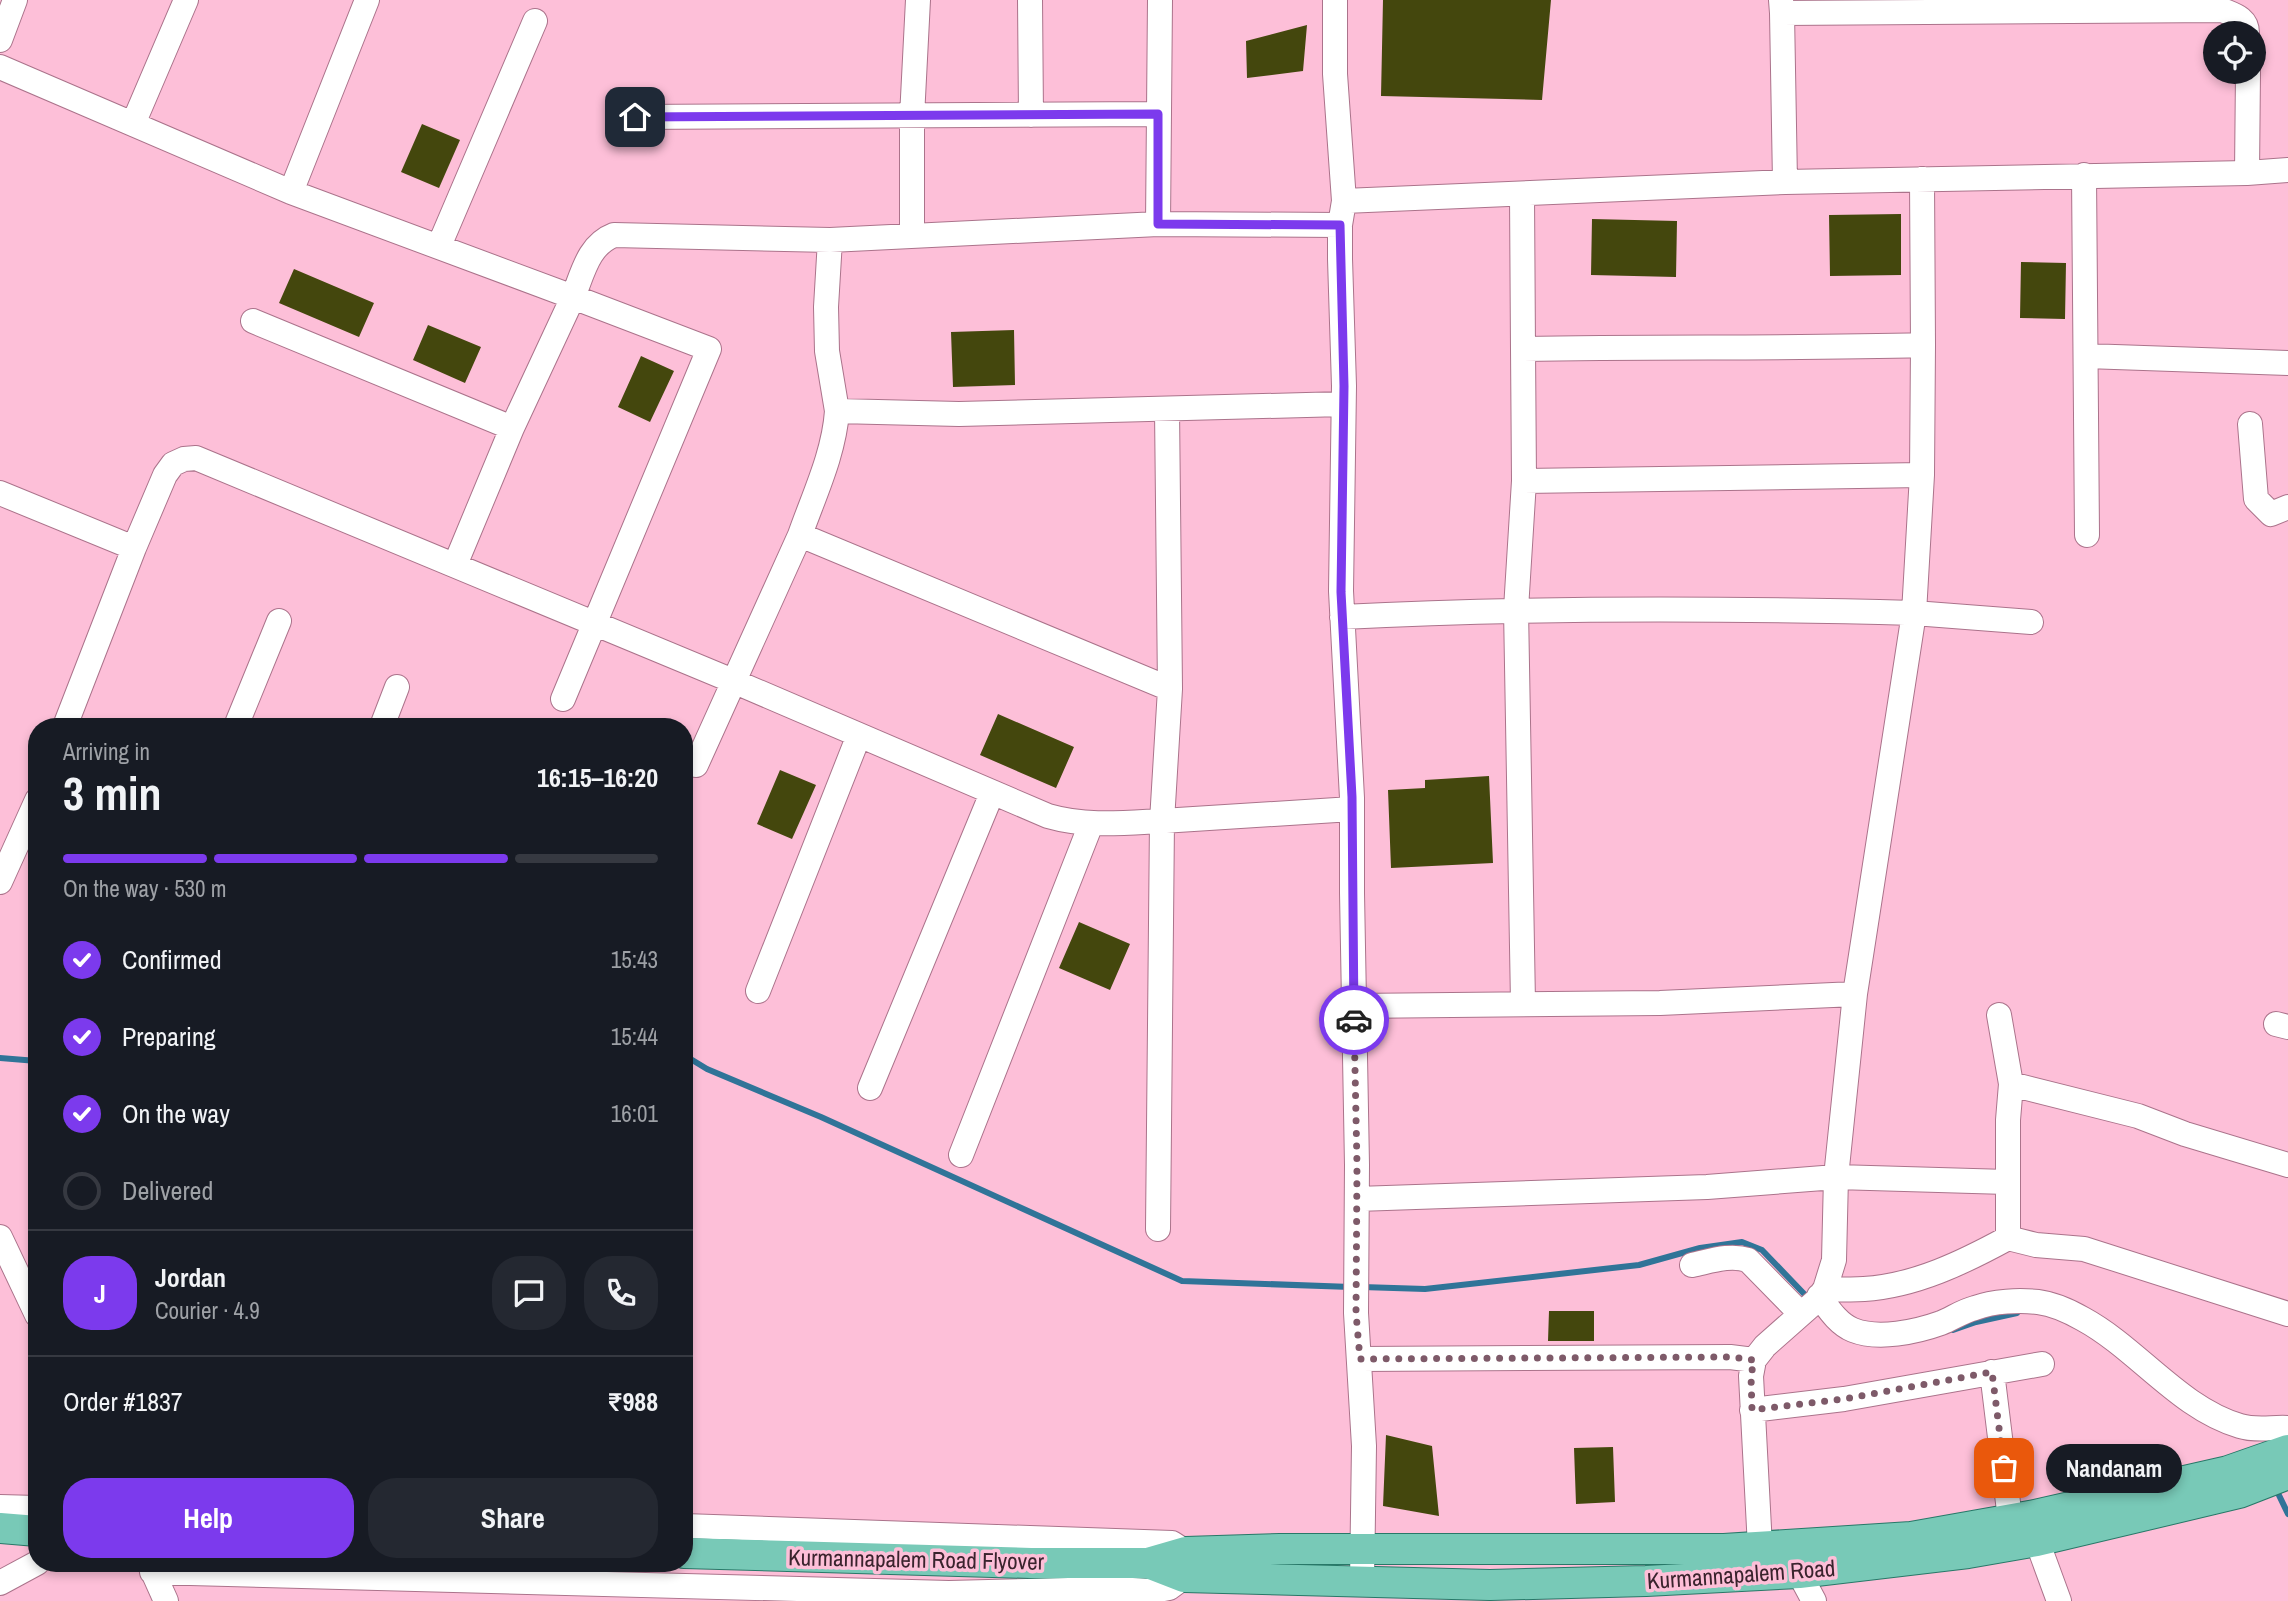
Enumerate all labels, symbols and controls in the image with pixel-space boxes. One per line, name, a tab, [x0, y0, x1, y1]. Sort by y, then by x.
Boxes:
map controls	[2203, 21, 2266, 84]
button: locate	[2203, 21, 2266, 84]
pin	[605, 87, 665, 147]
icon: home	[616, 98, 654, 136]
text: Arriving in	[63, 736, 150, 767]
text: 16:15–16:20	[537, 760, 658, 795]
text: 3 min	[63, 762, 162, 824]
text: On the way · 530 m	[63, 873, 227, 904]
icon: check	[63, 941, 101, 979]
text: Confirmed	[122, 942, 222, 977]
text: 15:43	[611, 944, 658, 975]
courier	[1319, 985, 1389, 1055]
icon: car	[1335, 1001, 1373, 1039]
icon: check	[63, 1018, 101, 1056]
text: Preparing	[122, 1019, 216, 1054]
text: 15:44	[611, 1021, 658, 1052]
icon: check	[63, 1095, 101, 1133]
text: On the way	[122, 1096, 230, 1131]
text: 16:01	[611, 1098, 658, 1129]
text: Delivered	[122, 1173, 213, 1208]
button: chat	[492, 1256, 566, 1330]
button: phone	[584, 1256, 658, 1330]
text: Jordan	[155, 1260, 226, 1295]
text: J	[94, 1276, 106, 1311]
text: Courier · 4.9	[155, 1295, 260, 1326]
text: Order #1837	[63, 1384, 183, 1419]
text: ₹988	[607, 1384, 658, 1419]
pin	[1974, 1438, 2034, 1498]
callout: Nandanam	[2046, 1444, 2182, 1492]
icon: bag	[1985, 1449, 2023, 1487]
text: Nandanam	[2066, 1453, 2162, 1484]
button: Help	[63, 1478, 354, 1558]
button: Share	[368, 1478, 658, 1558]
street label: Kurmannapalem Road Flyover	[788, 1541, 1045, 1577]
street label: Kurmannapalem Road	[1646, 1552, 1836, 1596]

